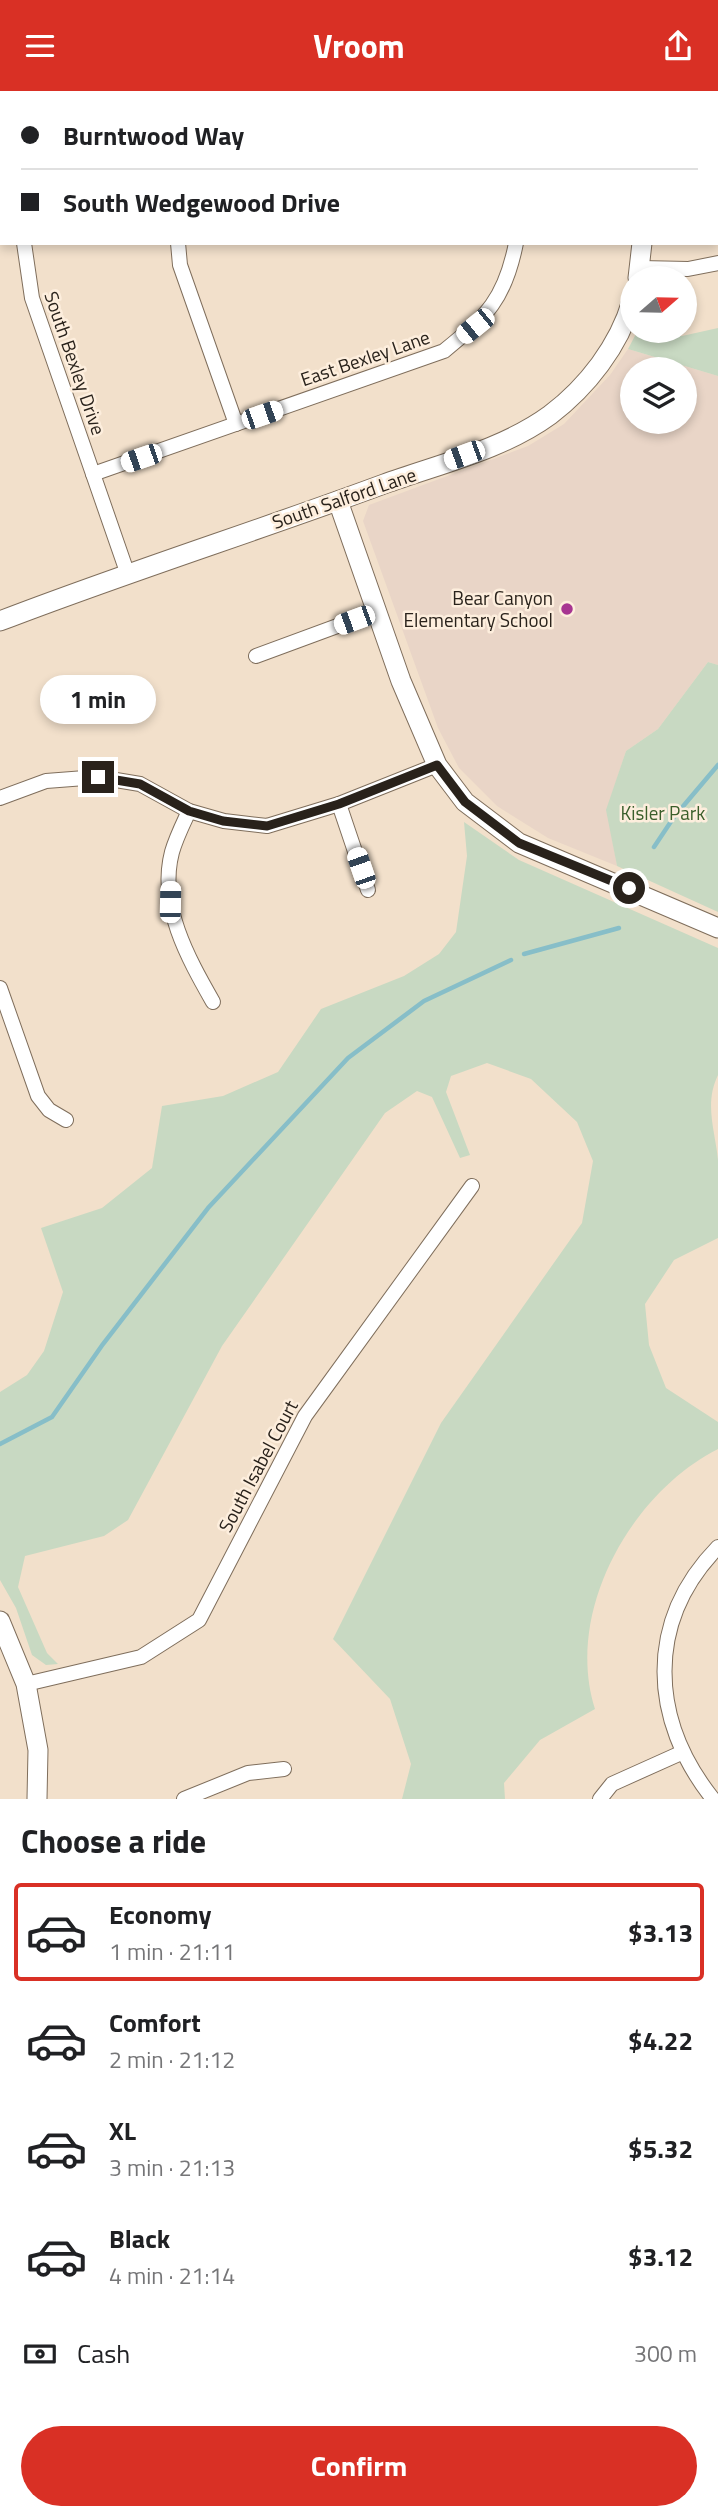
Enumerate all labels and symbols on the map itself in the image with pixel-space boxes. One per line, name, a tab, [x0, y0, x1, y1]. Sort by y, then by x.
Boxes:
north arrow	[620, 266, 696, 343]
street label: South Bexley Drive	[37, 287, 114, 438]
car	[453, 305, 498, 347]
street label: East Bexley Lane	[296, 322, 433, 393]
car	[239, 398, 286, 432]
car	[441, 438, 488, 472]
car	[118, 441, 165, 475]
street label: South Salford Lane	[268, 459, 420, 536]
place label: Bear Canyon Elementary School	[404, 583, 553, 634]
marker: Bear Canyon Elementary School	[559, 601, 575, 617]
car	[331, 603, 378, 637]
callout: 1 min	[40, 675, 156, 725]
route end	[82, 761, 114, 793]
park label: Kisler Park	[621, 798, 705, 827]
car	[345, 845, 378, 891]
route start	[613, 872, 645, 904]
car	[160, 881, 181, 923]
street label: South Isabel Court	[210, 1394, 305, 1537]

